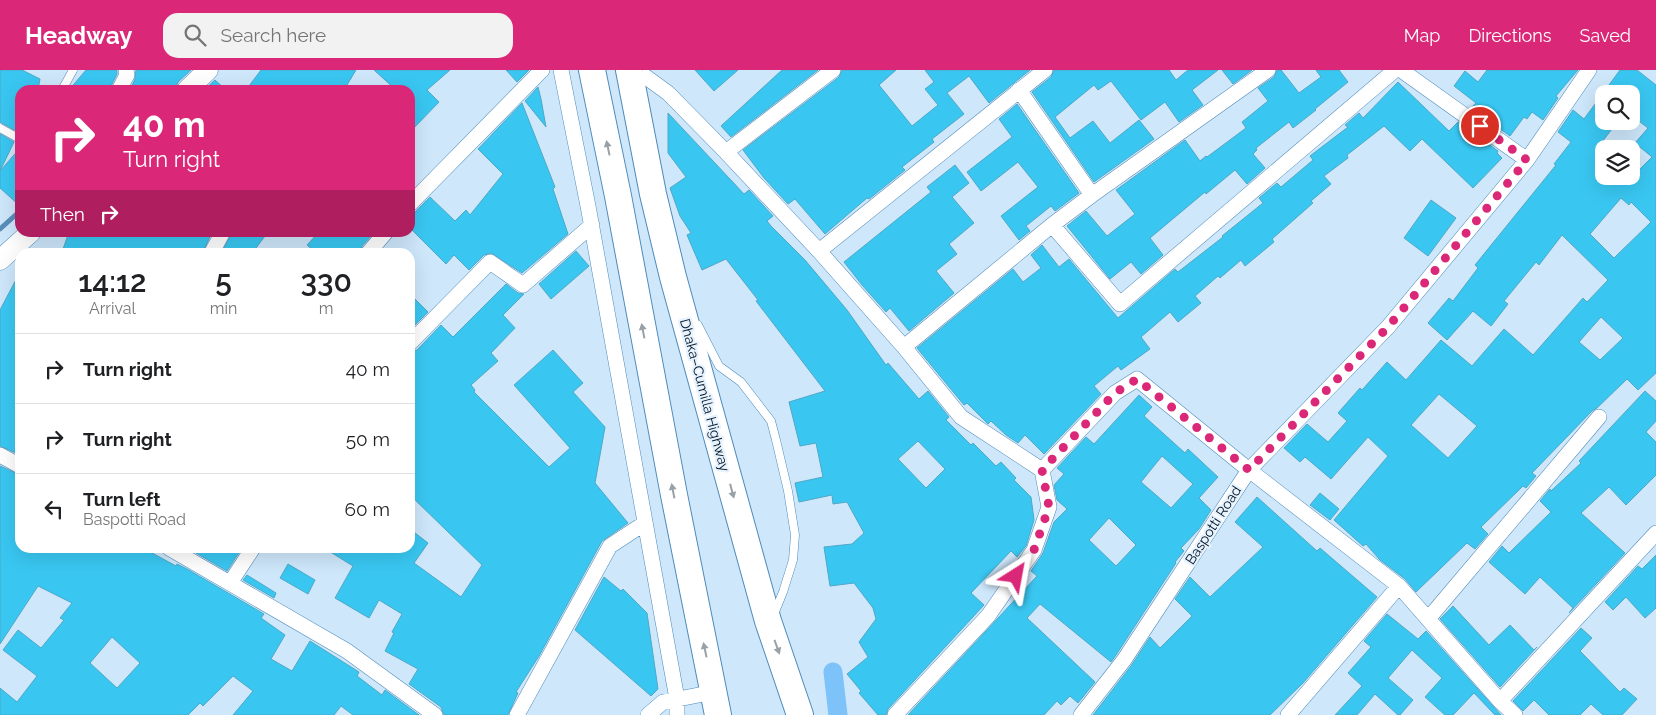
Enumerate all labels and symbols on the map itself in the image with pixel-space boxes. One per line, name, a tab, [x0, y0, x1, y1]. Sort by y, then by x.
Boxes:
pin	[1459, 105, 1501, 147]
one-way arrow	[604, 140, 612, 156]
street label: Dhaka–Cumilla Highway	[677, 317, 733, 474]
one-way arrow	[639, 324, 647, 339]
one-way arrow	[669, 483, 677, 498]
street label: Baspotti Road	[1182, 483, 1244, 567]
one-way arrow	[728, 484, 736, 499]
position arrow	[989, 549, 1041, 601]
one-way arrow	[773, 640, 781, 655]
one-way arrow	[701, 642, 709, 658]

